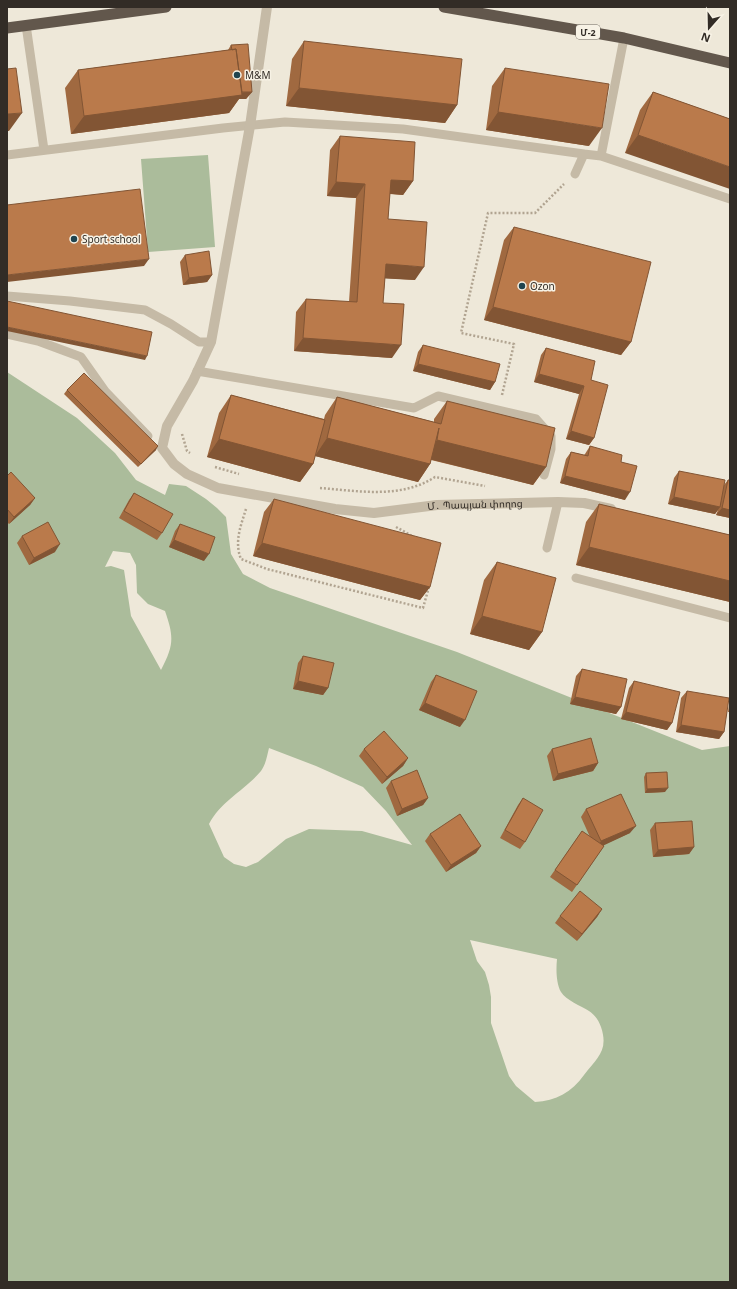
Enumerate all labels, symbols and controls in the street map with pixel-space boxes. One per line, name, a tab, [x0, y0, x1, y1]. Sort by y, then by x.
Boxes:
north arrow	[689, 8, 729, 48]
road number: Մ-2	[576, 25, 600, 39]
text: N	[699, 29, 712, 46]
place label: M&M	[245, 68, 270, 82]
marker: M&M	[232, 70, 242, 80]
place label: Sport school	[82, 232, 140, 246]
marker: Sport school	[69, 234, 79, 244]
place label: Ozon	[530, 279, 555, 293]
marker: Ozon	[517, 281, 527, 291]
street label: Մ․ Պապյան փողոց	[426, 496, 523, 513]

